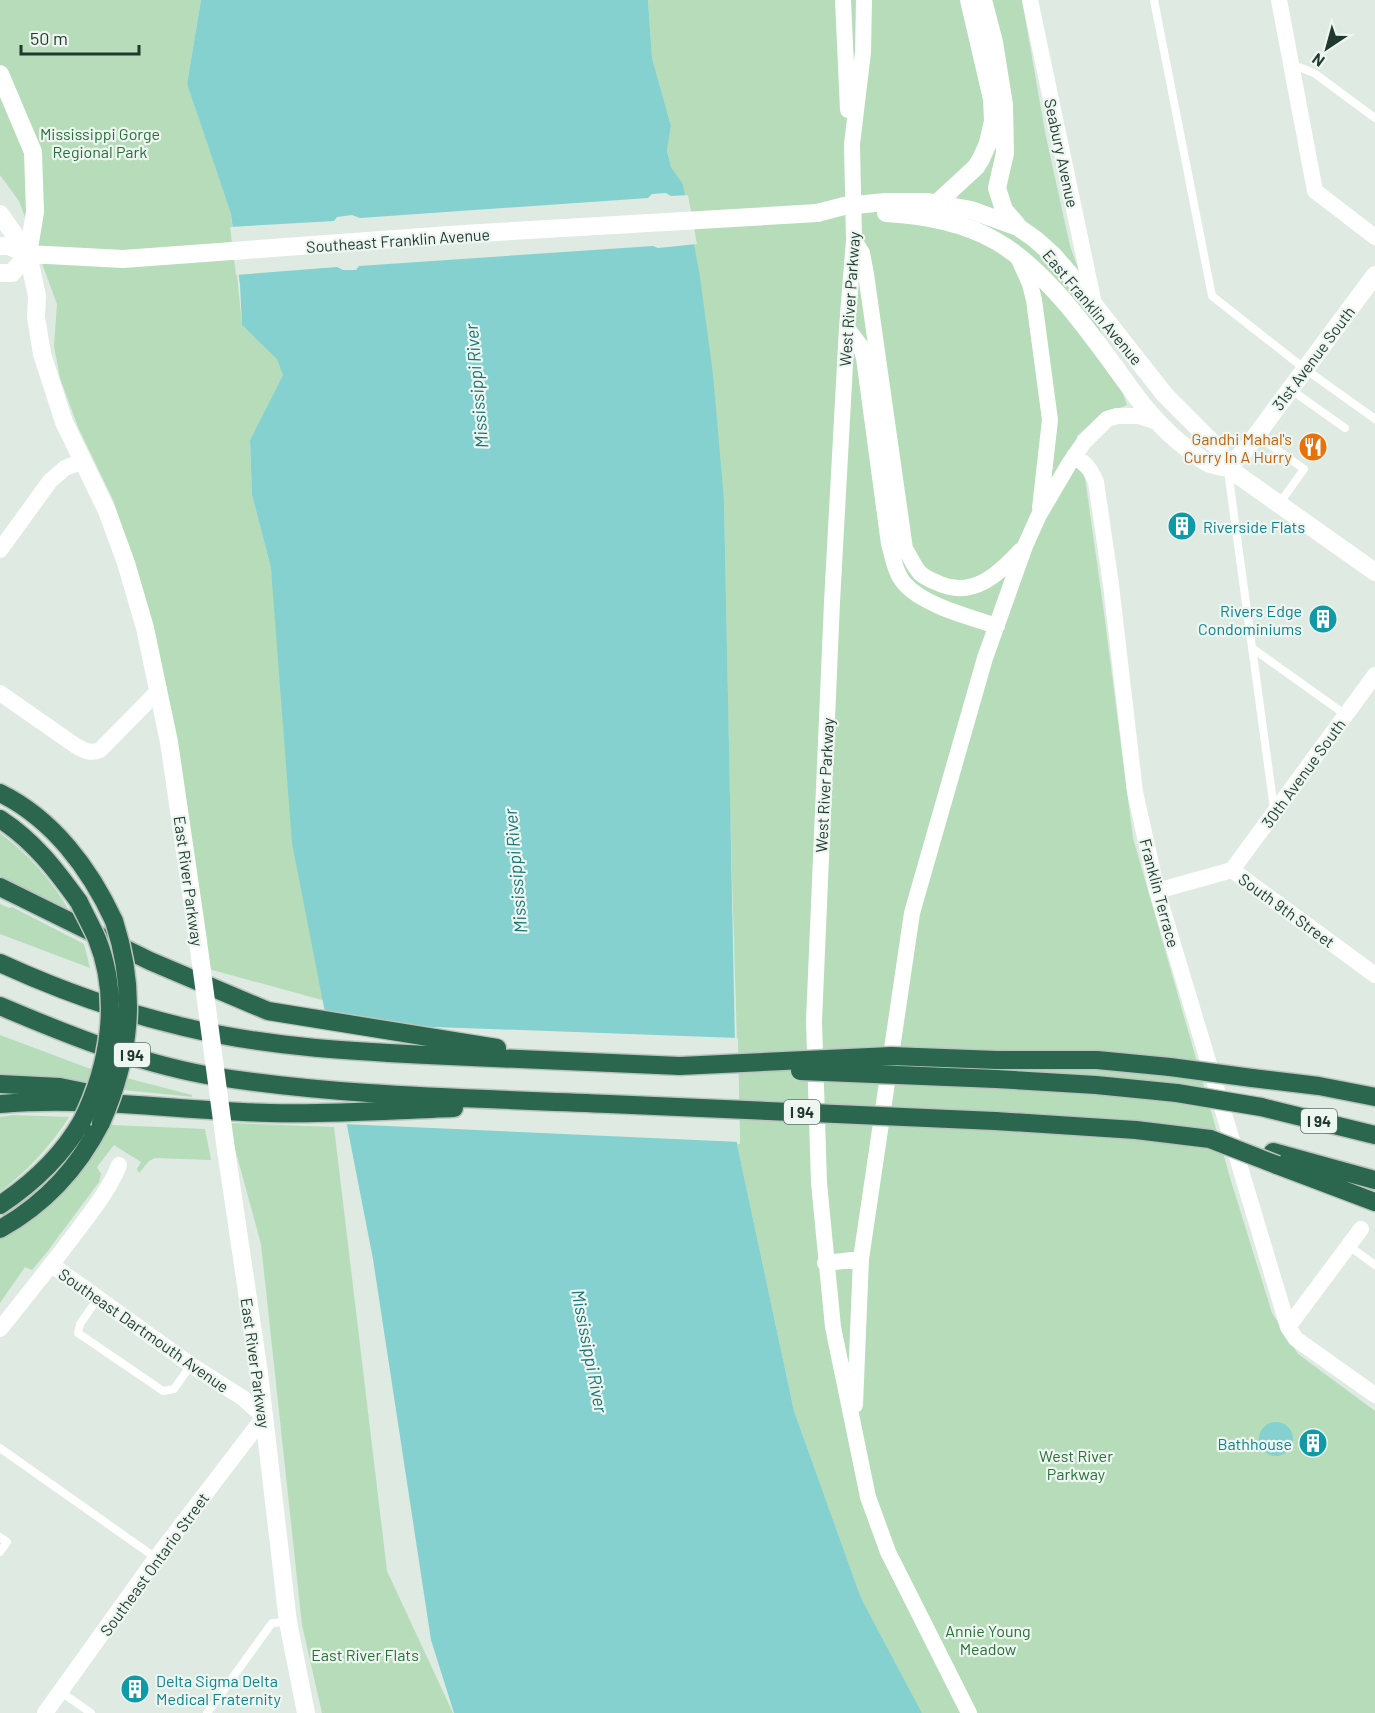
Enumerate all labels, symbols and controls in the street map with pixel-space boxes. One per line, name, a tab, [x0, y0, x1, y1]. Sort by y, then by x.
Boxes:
scale bar	[21, 18, 140, 56]
north arrow	[1297, 18, 1357, 78]
text: 50 m	[30, 27, 68, 49]
text: N	[1308, 50, 1328, 71]
street label: Seabury Avenue	[1041, 97, 1083, 209]
park label: Mississippi Gorge Regional Park	[40, 124, 160, 161]
street label: Southeast Franklin Avenue	[305, 224, 491, 256]
street label: West River Parkway	[835, 230, 863, 367]
street label: East Franklin Avenue	[1039, 246, 1147, 368]
street label: 31st Avenue South	[1268, 302, 1358, 414]
water label: Mississippi River	[460, 322, 492, 449]
place label: Gandhi Mahal's Curry In A Hurry	[1184, 429, 1293, 466]
restaurant icon: Gandhi Mahal's Curry In A Hurry	[1297, 431, 1329, 463]
building icon: Riverside Flats	[1166, 510, 1198, 542]
place label: Riverside Flats	[1203, 517, 1305, 536]
place label: Rivers Edge Condominiums	[1198, 601, 1302, 638]
building icon: Rivers Edge Condominiums	[1307, 603, 1339, 635]
street label: 30th Avenue South	[1257, 715, 1349, 831]
street label: West River Parkway	[811, 716, 837, 853]
water label: Mississippi River	[499, 807, 531, 934]
street label: East River Parkway	[170, 815, 208, 948]
street label: Franklin Terrace	[1136, 836, 1184, 950]
street label: South 9th Street	[1235, 869, 1339, 951]
road number: I 94	[114, 1043, 150, 1067]
road number: I 94	[784, 1100, 820, 1124]
road number: I 94	[1301, 1109, 1337, 1133]
street label: Southeast Dartmouth Avenue	[55, 1264, 233, 1396]
water label: Mississippi River	[567, 1288, 613, 1415]
street label: East River Parkway	[237, 1297, 275, 1430]
building icon: Bathhouse	[1297, 1427, 1329, 1459]
place label: Bathhouse	[1217, 1434, 1292, 1453]
park label: West River Parkway	[1039, 1446, 1113, 1483]
street label: Southeast Ontario Street	[96, 1489, 212, 1639]
park label: Annie Young Meadow	[945, 1621, 1031, 1658]
park label: East River Flats	[311, 1645, 419, 1664]
place label: Delta Sigma Delta Medical Fraternity	[156, 1671, 281, 1708]
building icon: Delta Sigma Delta Medical Fraternity	[119, 1673, 151, 1705]

